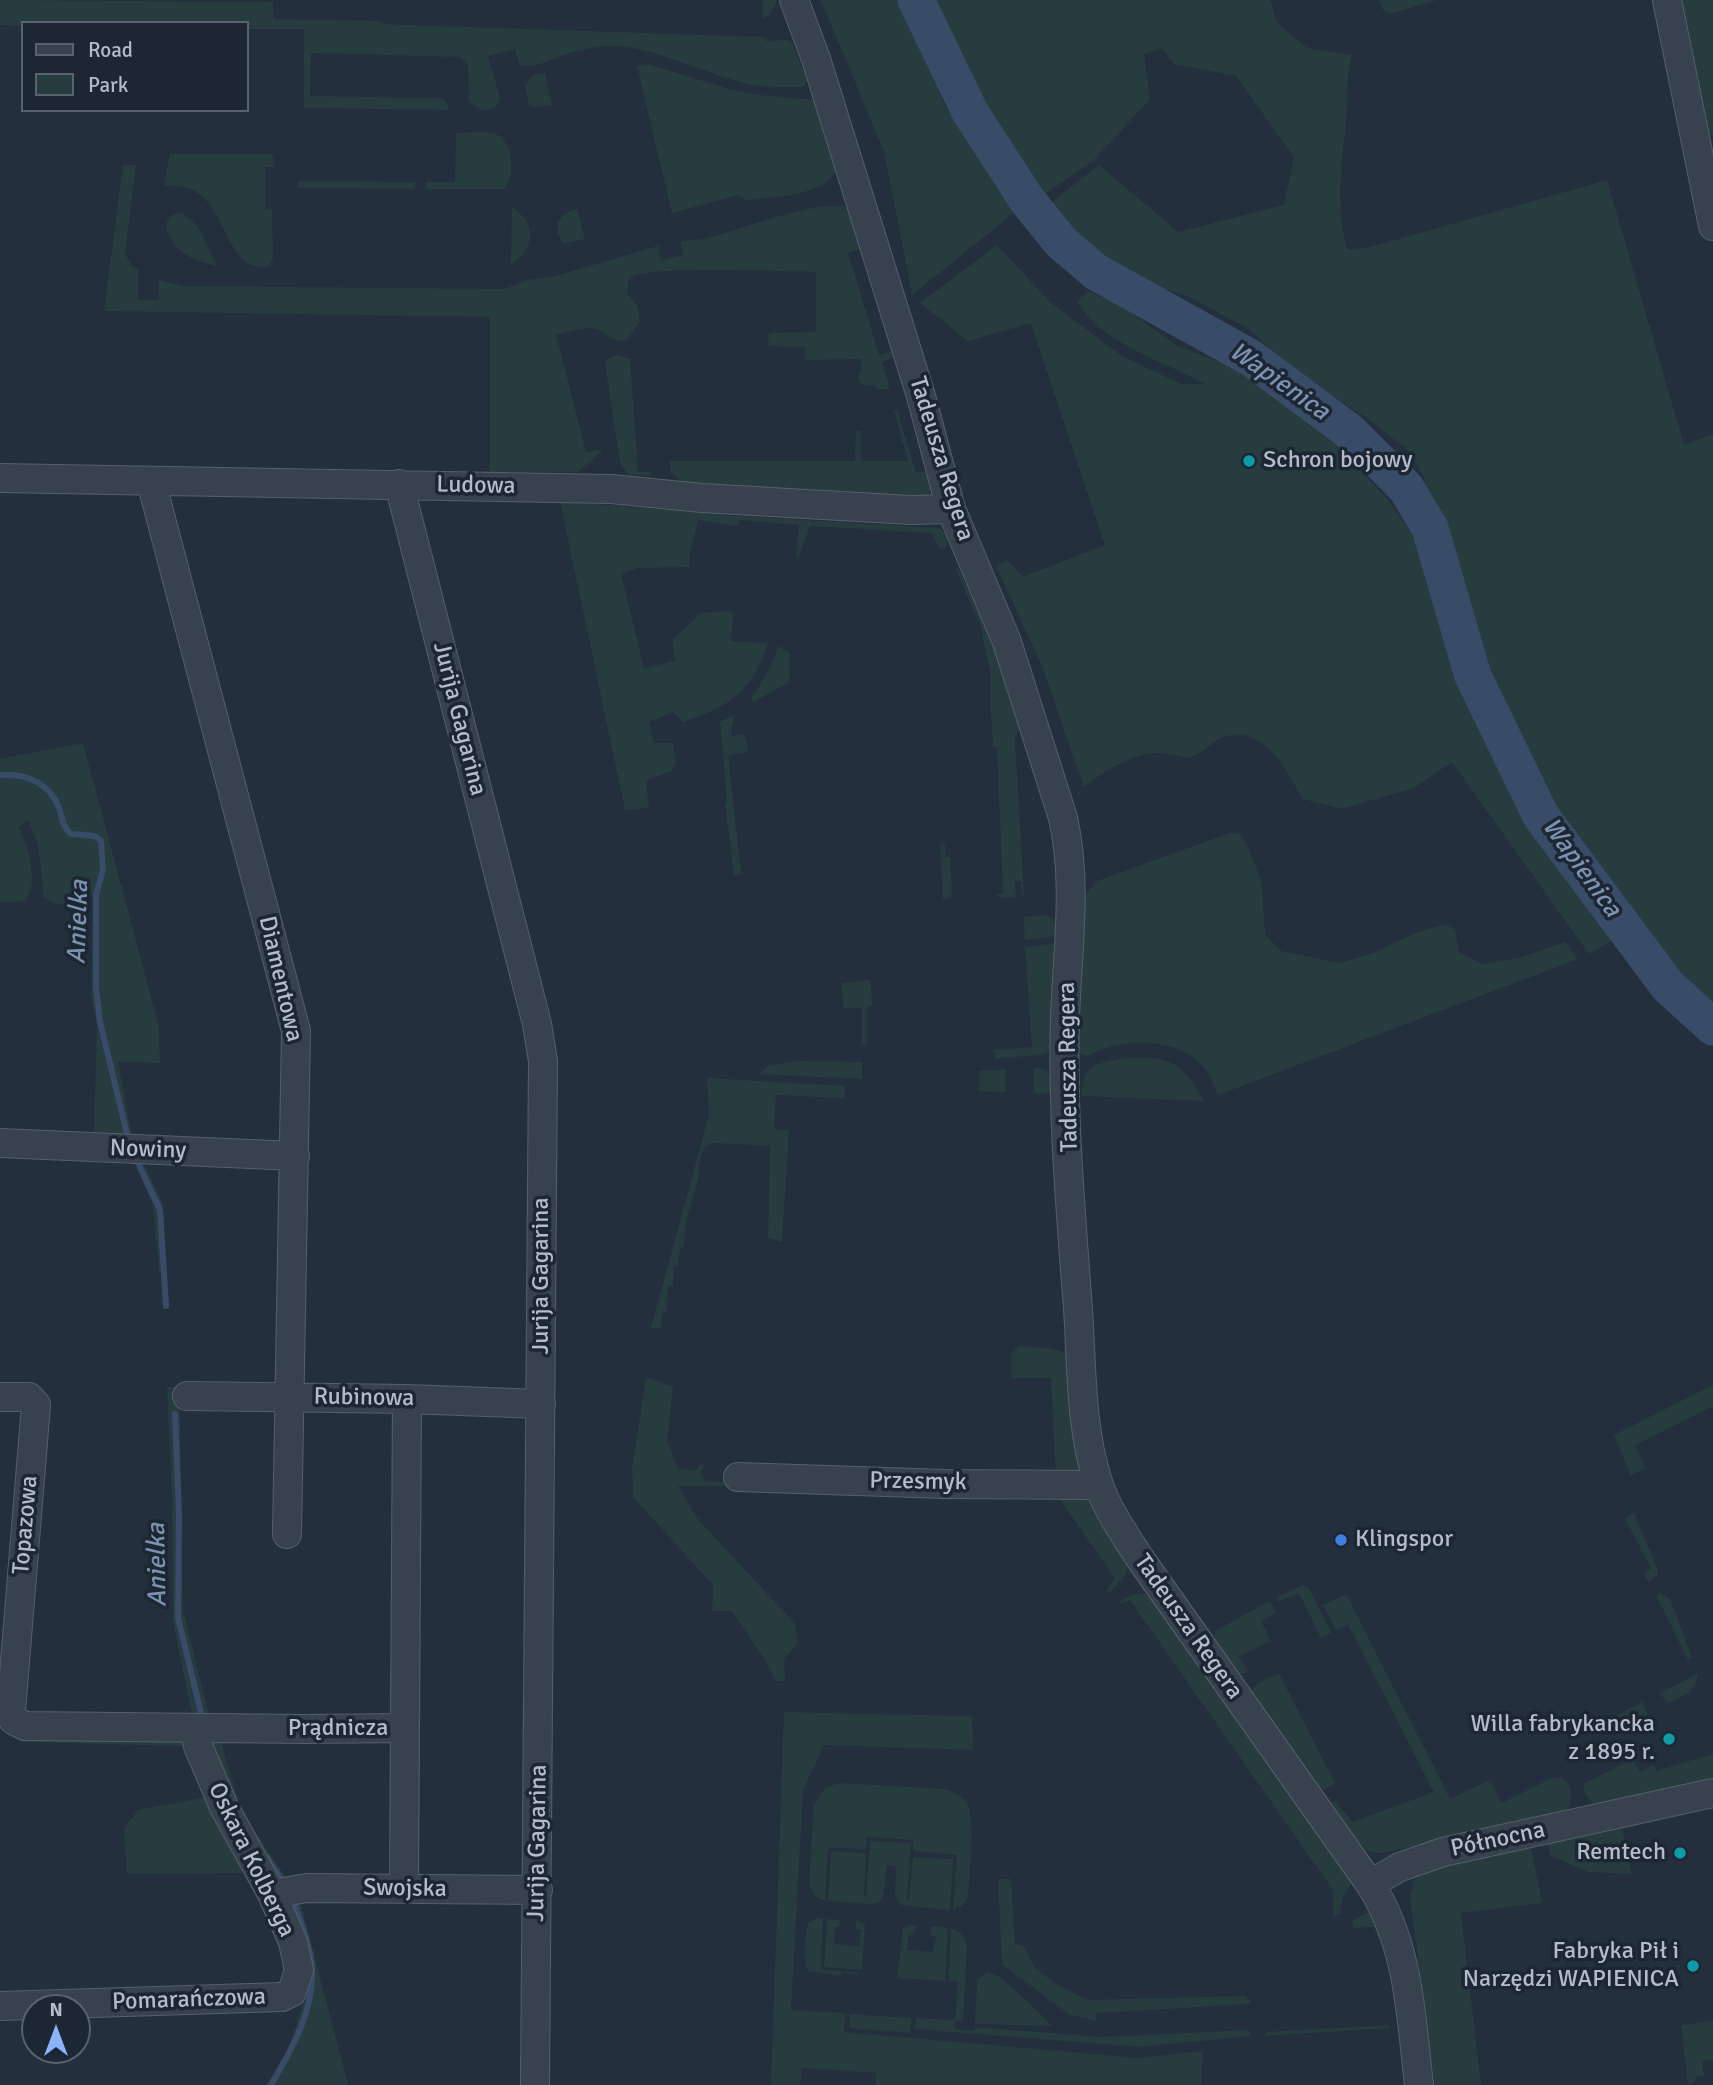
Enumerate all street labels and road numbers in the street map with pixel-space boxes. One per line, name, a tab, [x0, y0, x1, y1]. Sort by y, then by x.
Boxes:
street label: Tadeusza Regera	[902, 373, 980, 545]
street label: Ludowa	[436, 471, 516, 501]
street label: Jurija Gagarina	[426, 639, 492, 799]
street label: Diamentowa	[252, 913, 308, 1045]
street label: Tadeusza Regera	[1053, 982, 1085, 1152]
street label: Nowiny	[109, 1134, 187, 1166]
street label: Jurija Gagarina	[528, 1197, 556, 1355]
street label: Rubinowa	[313, 1383, 415, 1413]
street label: Przesmyk	[869, 1467, 967, 1497]
street label: Topazowa	[7, 1474, 45, 1576]
street label: Tadeusza Regera	[1127, 1549, 1249, 1705]
street label: Prądnicza	[288, 1715, 388, 1743]
street label: Jurija Gagarina	[522, 1764, 554, 1922]
street label: Oskara Kolberga	[201, 1778, 301, 1942]
street label: Północna	[1448, 1816, 1548, 1864]
street label: Swojska	[363, 1874, 447, 1904]
street label: Pomarańczowa	[112, 1983, 266, 2017]

